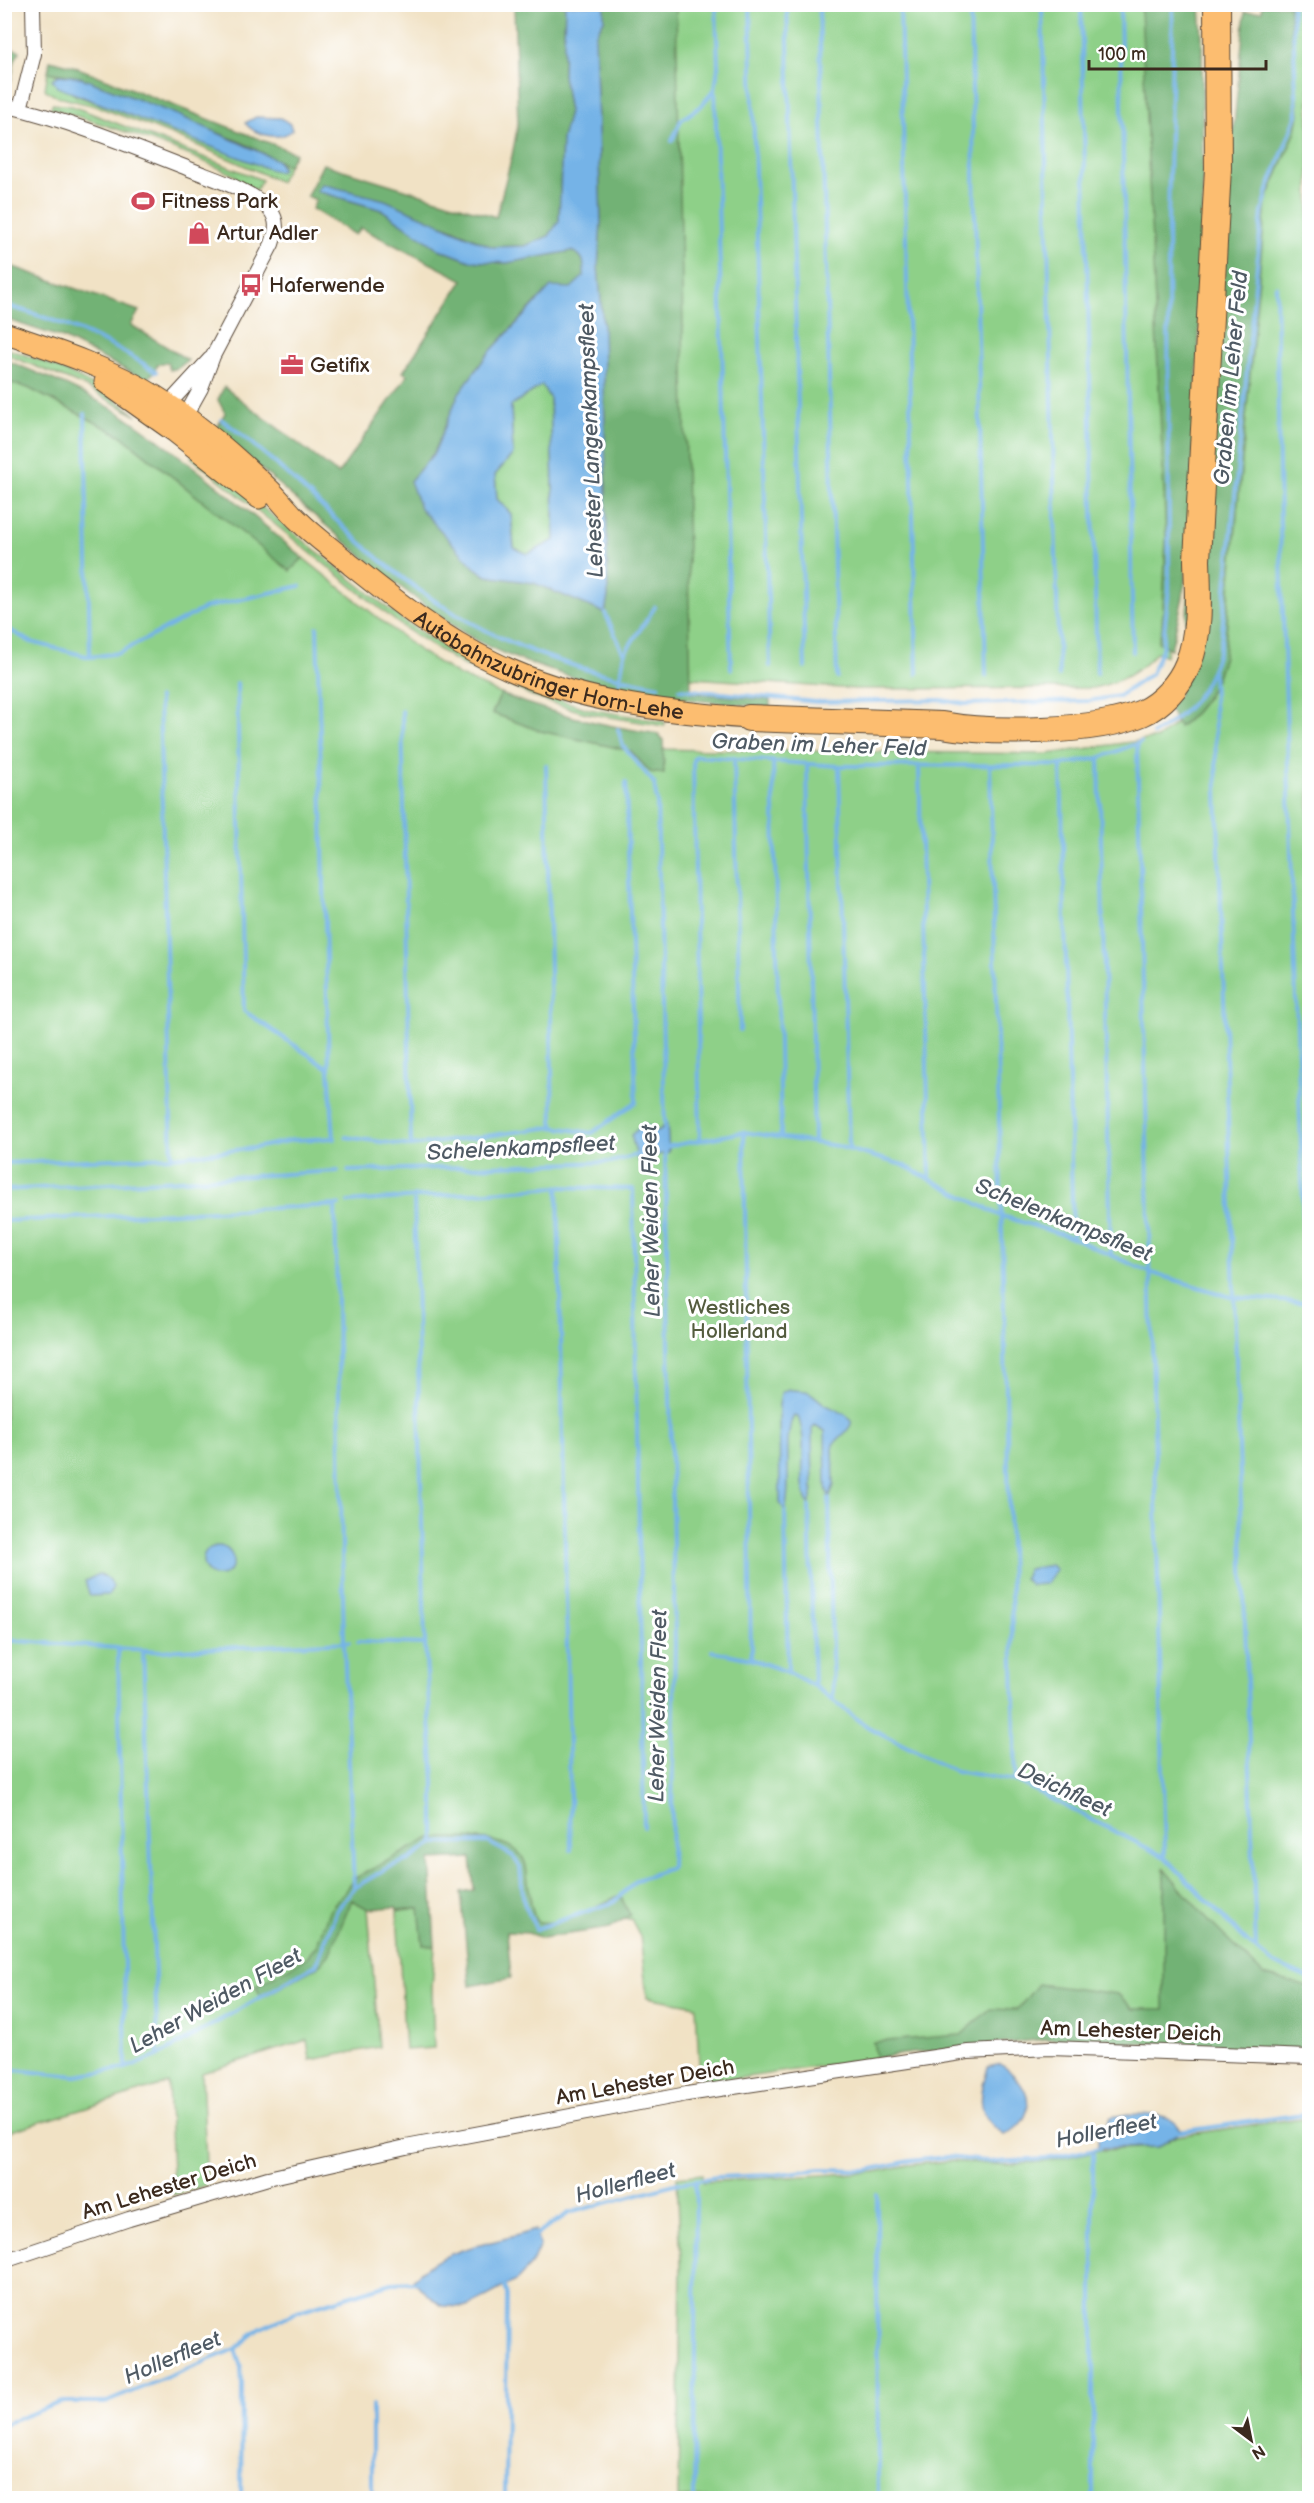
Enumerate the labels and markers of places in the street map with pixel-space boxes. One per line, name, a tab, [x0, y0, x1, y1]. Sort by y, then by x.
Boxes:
sports icon: Fitness Park	[130, 188, 156, 214]
place label: Fitness Park	[161, 189, 278, 214]
shop icon: Artur Adler	[186, 220, 212, 246]
place label: Artur Adler	[217, 221, 318, 246]
bus stop icon: Haferwende	[238, 272, 264, 298]
place label: Haferwende	[269, 273, 385, 298]
office icon: Getifix	[279, 352, 305, 378]
place label: Getifix	[310, 353, 370, 378]

